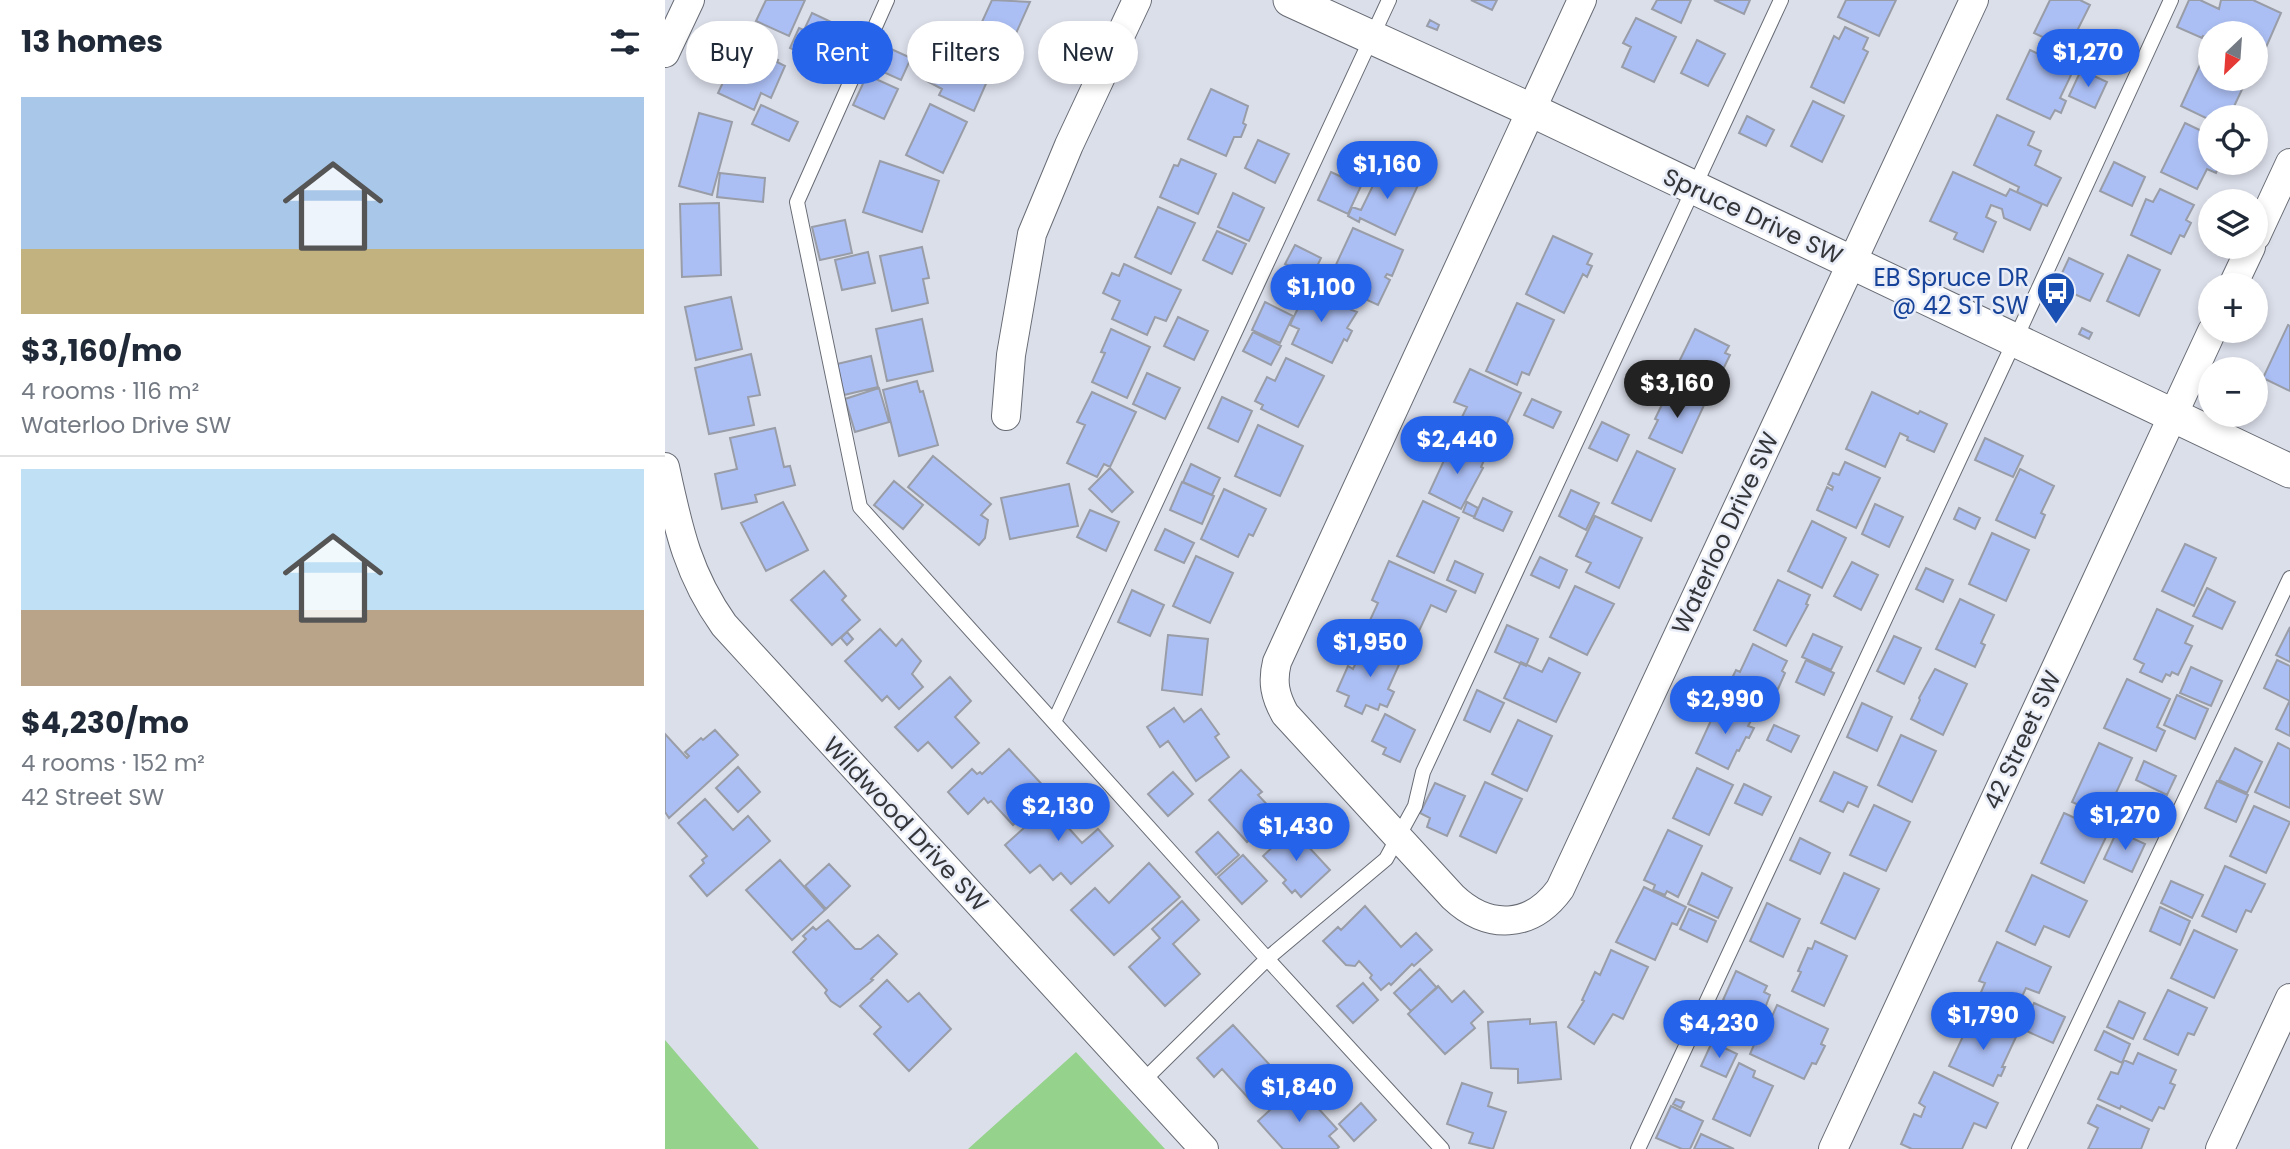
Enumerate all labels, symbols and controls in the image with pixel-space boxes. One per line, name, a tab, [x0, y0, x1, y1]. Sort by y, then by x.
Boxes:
text: 13 homes	[21, 20, 163, 63]
chip: Buy	[686, 21, 778, 84]
chip: Rent	[792, 21, 893, 84]
chip: Filters	[907, 21, 1024, 84]
chip: New	[1038, 21, 1138, 84]
north arrow	[2198, 21, 2268, 91]
map controls	[2198, 21, 2268, 427]
icon: filters	[606, 23, 644, 61]
pin: $1,270	[2031, 29, 2145, 89]
text: $1,270	[2053, 36, 2123, 68]
button: locate	[2198, 105, 2268, 175]
pin: $1,160	[1330, 142, 1444, 201]
icon: home	[270, 143, 396, 269]
text: $1,160	[1353, 148, 1421, 180]
street label: Spruce Drive SW	[1658, 160, 1848, 272]
button: layers	[2198, 189, 2268, 259]
place label: EB Spruce DR @ 42 ST SW	[1874, 261, 2029, 322]
pin: $1,100	[1264, 264, 1378, 324]
bus stop icon: EB Spruce DR @ 42 ST SW	[2035, 270, 2077, 325]
text: $1,100	[1286, 271, 1356, 303]
button: +	[2198, 273, 2268, 343]
text: $3,160/mo	[21, 329, 182, 372]
button: −	[2198, 357, 2268, 427]
pin: $3,160	[1620, 360, 1734, 420]
text: $3,160	[1640, 367, 1714, 399]
text: 4 rooms · 116 m²	[21, 375, 199, 407]
text: Waterloo Drive SW	[21, 409, 231, 441]
pin: $2,440	[1400, 416, 1514, 476]
text: $2,440	[1416, 423, 1498, 455]
street label: Waterloo Drive SW	[1664, 427, 1786, 639]
icon: home	[270, 515, 396, 641]
pin: $1,950	[1313, 620, 1427, 679]
text: $1,950	[1333, 626, 1407, 658]
street label: 42 Street SW	[1975, 665, 2069, 815]
pin: $2,990	[1668, 676, 1782, 736]
text: $2,990	[1686, 683, 1764, 715]
text: $4,230/mo	[21, 701, 189, 744]
street label: Wildwood Drive SW	[816, 729, 996, 919]
text: 4 rooms · 152 m²	[21, 747, 205, 779]
text: 42 Street SW	[21, 781, 164, 813]
pin: $2,130	[1001, 784, 1115, 843]
text: $2,130	[1022, 790, 1094, 822]
pin: $1,270	[2068, 792, 2182, 852]
text: $1,270	[2090, 799, 2160, 831]
pin: $1,430	[1239, 804, 1353, 863]
text: $1,430	[1259, 810, 1333, 842]
pin: $1,790	[1926, 992, 2040, 1052]
text: $1,790	[1947, 999, 2019, 1031]
pin: $4,230	[1662, 1000, 1776, 1060]
text: $4,230	[1679, 1007, 1759, 1039]
pin: $1,840	[1242, 1064, 1356, 1124]
text: $1,840	[1261, 1071, 1337, 1103]

